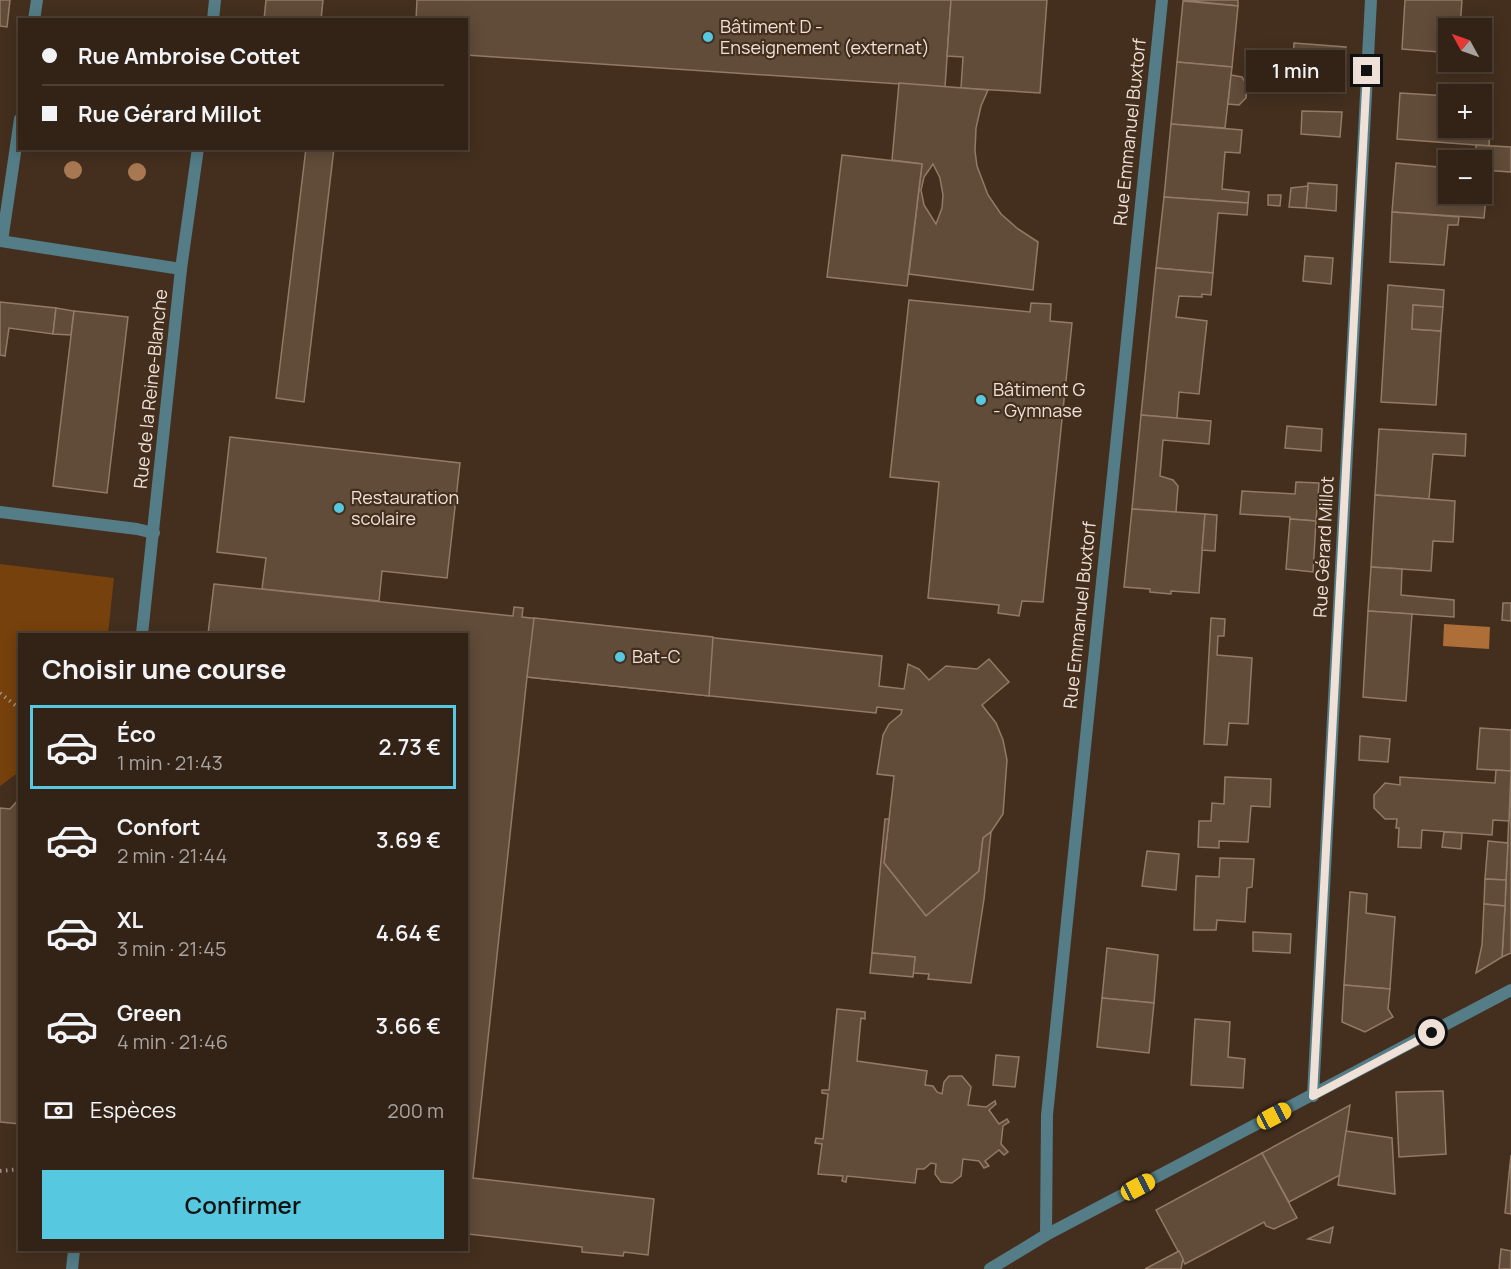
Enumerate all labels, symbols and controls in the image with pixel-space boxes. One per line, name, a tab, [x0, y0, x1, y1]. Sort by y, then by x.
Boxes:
place label: Bâtiment D - Enseignement (externat)	[720, 14, 930, 59]
north arrow	[1438, 18, 1492, 72]
map controls	[1438, 18, 1492, 204]
marker: Bâtiment D - Enseignement (externat)	[701, 30, 715, 44]
street label: Rue Emmanuel Buxtorf	[1107, 36, 1151, 227]
text: Rue Ambroise Cottet	[78, 41, 300, 71]
callout: 1 min	[1247, 50, 1346, 92]
text: 1 min	[1272, 57, 1319, 84]
route end	[1353, 57, 1380, 84]
button: +	[1438, 84, 1492, 138]
text: Rue Gérard Millot	[78, 99, 261, 129]
button: −	[1438, 150, 1492, 204]
street label: Rue de la Reine-Blanche	[128, 288, 172, 490]
place label: Bâtiment G - Gymnase	[993, 377, 1085, 422]
marker: Bâtiment G - Gymnase	[974, 393, 988, 407]
street label: Rue Gérard Millot	[1307, 476, 1339, 618]
place label: Restauration scolaire	[351, 485, 459, 530]
marker: Restauration scolaire	[332, 501, 346, 515]
street label: Rue Emmanuel Buxtorf	[1057, 519, 1101, 710]
place label: Bat-C	[632, 644, 681, 668]
text: Choisir une course	[42, 650, 286, 687]
marker: Bat-C	[613, 650, 627, 664]
text: Éco	[117, 719, 156, 749]
icon: car	[45, 720, 99, 774]
text: 2.73 €	[379, 732, 441, 762]
text: 1 min · 21:43	[117, 749, 223, 776]
text: Confort	[117, 812, 200, 842]
icon: car	[45, 813, 99, 867]
text: 3.69 €	[376, 825, 441, 855]
text: 2 min · 21:44	[117, 842, 227, 869]
text: XL	[117, 905, 143, 935]
icon: car	[45, 906, 99, 960]
text: 4.64 €	[376, 918, 441, 948]
text: 3 min · 21:45	[117, 935, 227, 962]
text: Green	[117, 998, 182, 1028]
icon: car	[45, 999, 99, 1053]
text: 3.66 €	[376, 1011, 441, 1041]
route start	[1418, 1019, 1445, 1046]
text: 4 min · 21:46	[117, 1028, 228, 1055]
icon: cash	[42, 1094, 75, 1127]
text: Espèces	[90, 1095, 176, 1125]
text: 200 m	[387, 1097, 444, 1124]
car	[1254, 1100, 1294, 1132]
button: Confirmer	[42, 1170, 444, 1239]
car	[1118, 1171, 1158, 1203]

